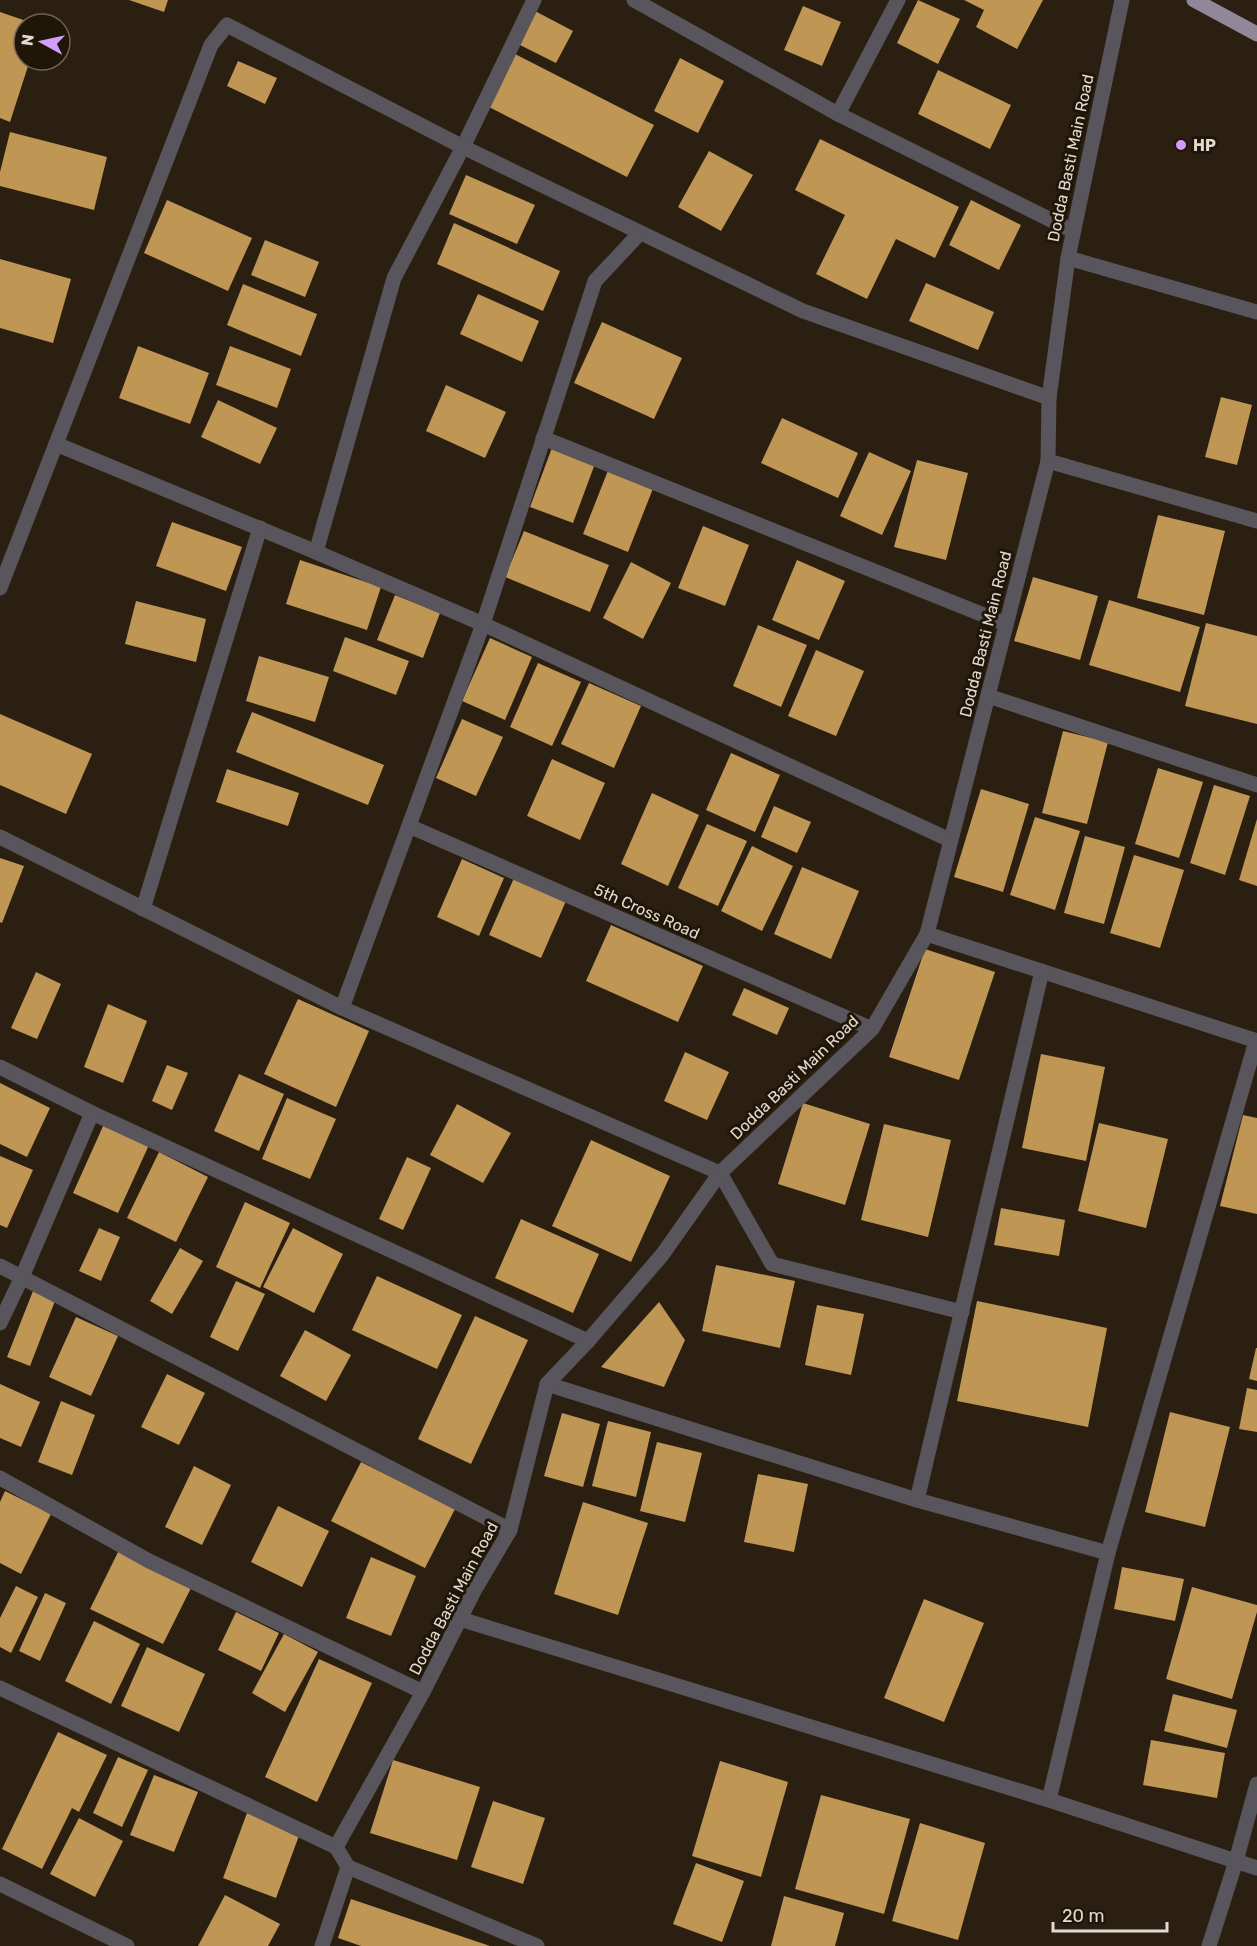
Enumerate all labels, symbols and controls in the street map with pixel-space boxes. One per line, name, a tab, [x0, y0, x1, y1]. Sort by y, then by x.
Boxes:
north arrow	[12, 12, 72, 72]
text: N	[17, 33, 38, 47]
street label: Dodda Basti Main Road	[1043, 73, 1098, 244]
place label: HP	[1193, 136, 1216, 155]
marker: HP	[1174, 138, 1188, 152]
street label: Dodda Basti Main Road	[956, 549, 1015, 719]
street label: 5th Cross Road	[591, 880, 702, 943]
street label: Dodda Basti Main Road	[726, 1011, 862, 1143]
street label: Dodda Basti Main Road	[405, 1518, 502, 1678]
scale bar	[1053, 1895, 1167, 1933]
text: 20 m	[1062, 1905, 1104, 1927]

